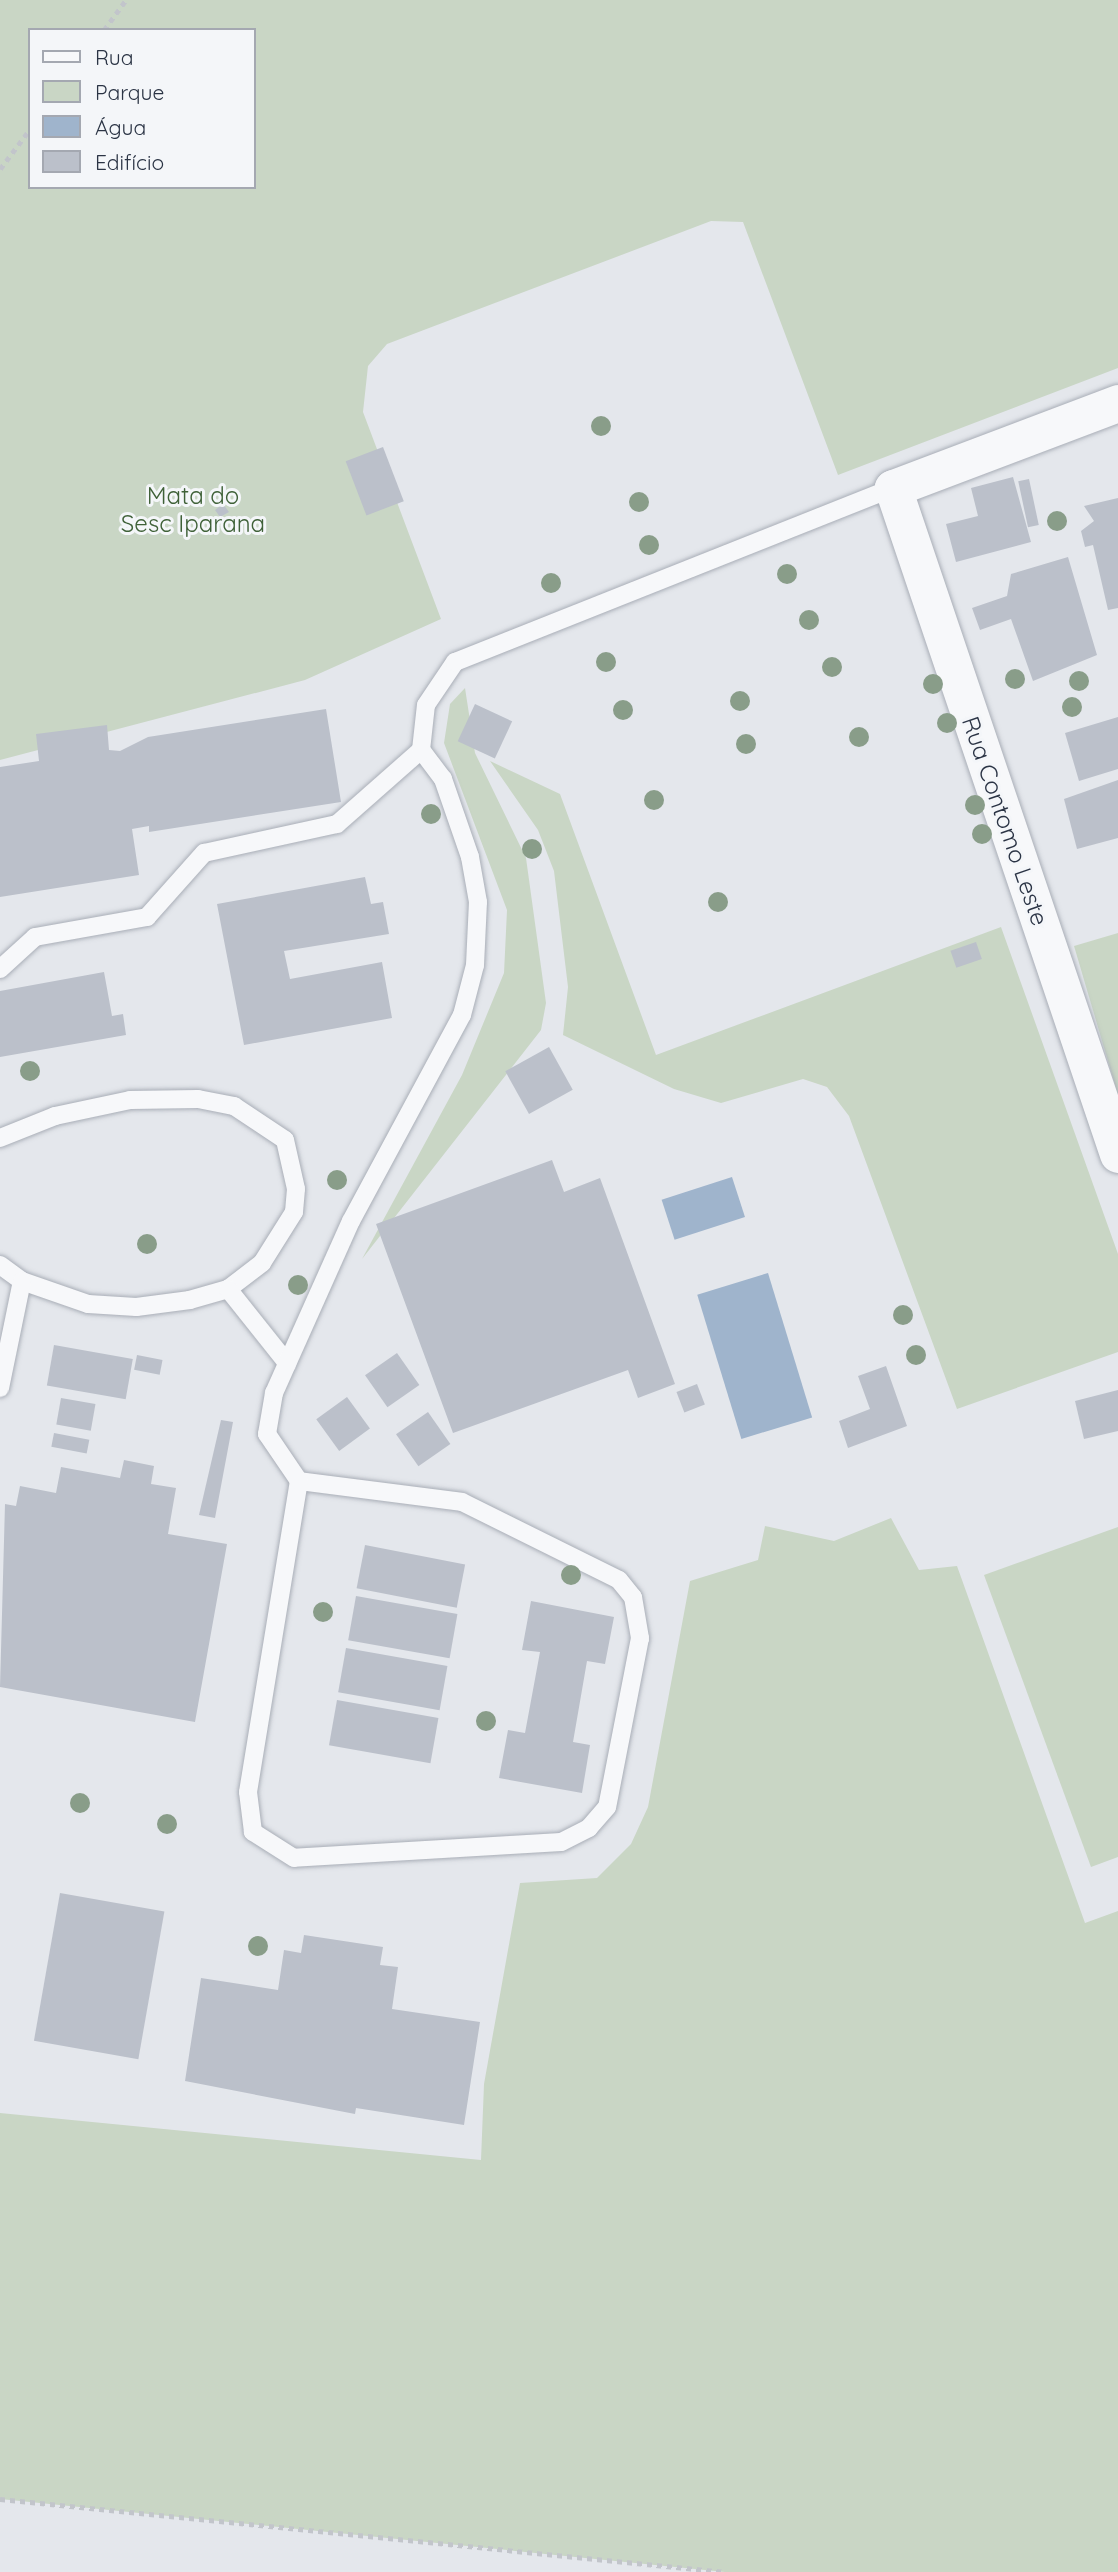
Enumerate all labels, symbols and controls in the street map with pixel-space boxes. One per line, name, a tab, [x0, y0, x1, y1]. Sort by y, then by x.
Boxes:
legend	[28, 28, 256, 189]
text: Rua	[95, 44, 134, 70]
text: Parque	[95, 79, 164, 105]
text: Água	[95, 114, 146, 140]
text: Edifício	[95, 149, 164, 175]
park label: Mata do Sesc Iparana	[121, 482, 265, 538]
street label: Rua Contomo Leste	[956, 713, 1054, 929]

